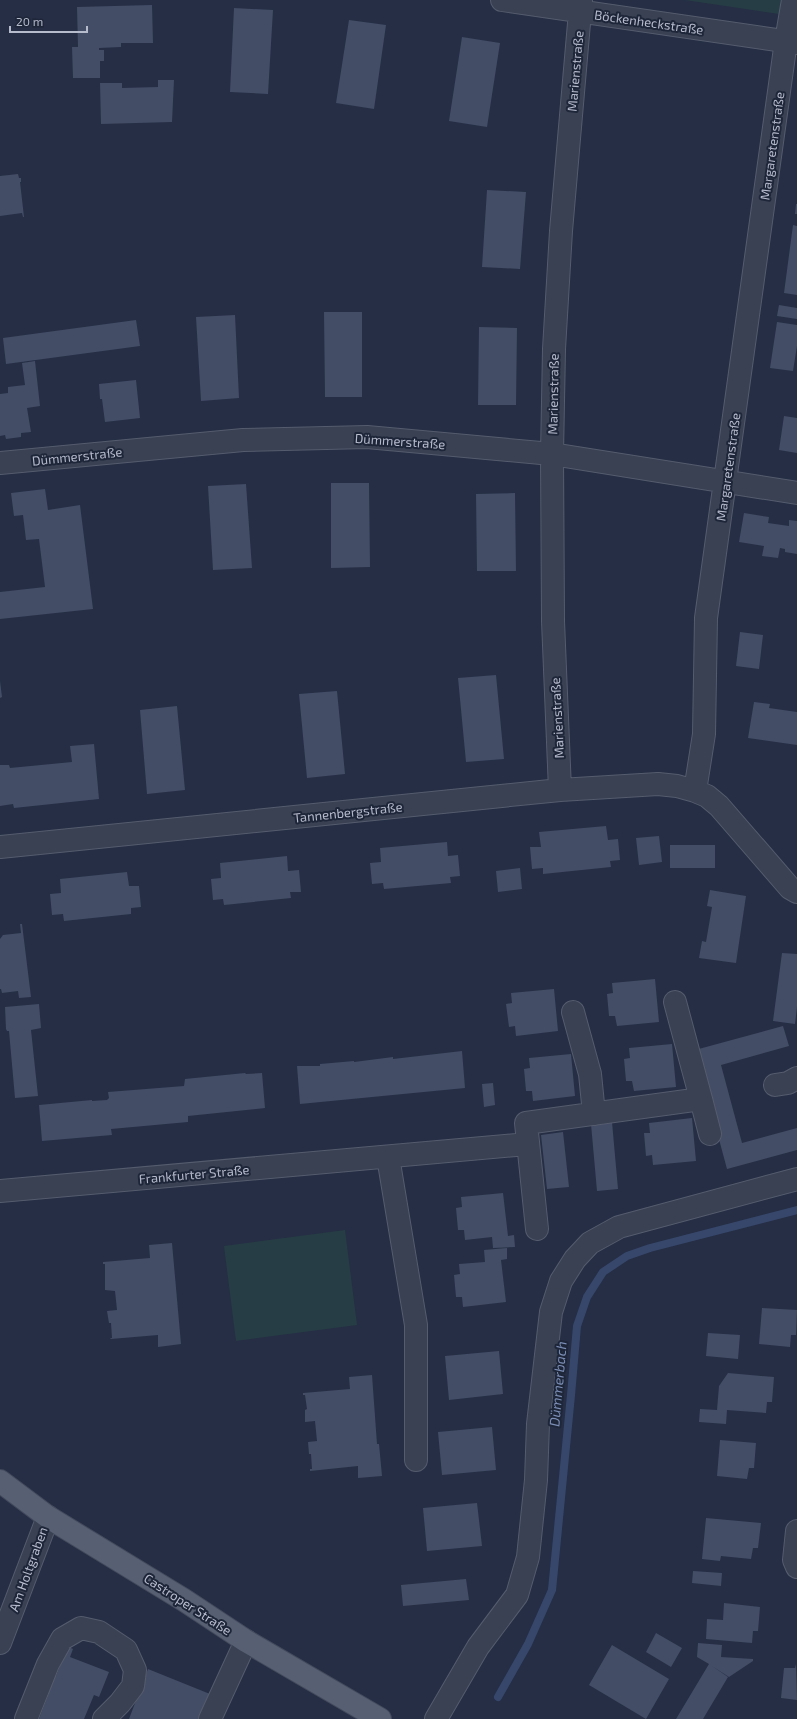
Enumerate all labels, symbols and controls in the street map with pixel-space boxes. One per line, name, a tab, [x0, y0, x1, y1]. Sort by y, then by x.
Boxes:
street label: Böckenheckstraße	[593, 6, 705, 38]
scale bar	[10, 8, 87, 34]
text: 20 m	[16, 14, 43, 28]
street label: Marienstraße	[563, 30, 587, 112]
street label: Margaretenstraße	[756, 91, 788, 201]
street label: Marienstraße	[544, 353, 562, 435]
street label: Margaretenstraße	[712, 412, 744, 522]
street label: Dümmerstraße	[354, 430, 446, 452]
street label: Dümmerstraße	[31, 443, 123, 469]
street label: Marienstraße	[547, 677, 567, 759]
street label: Tannenbergstraße	[293, 798, 403, 826]
street label: Frankfurter Straße	[138, 1161, 250, 1187]
water label: Dümmerbach	[545, 1341, 570, 1427]
street label: Am Holtgraben	[5, 1525, 51, 1613]
street label: Castroper Straße	[141, 1570, 235, 1638]

